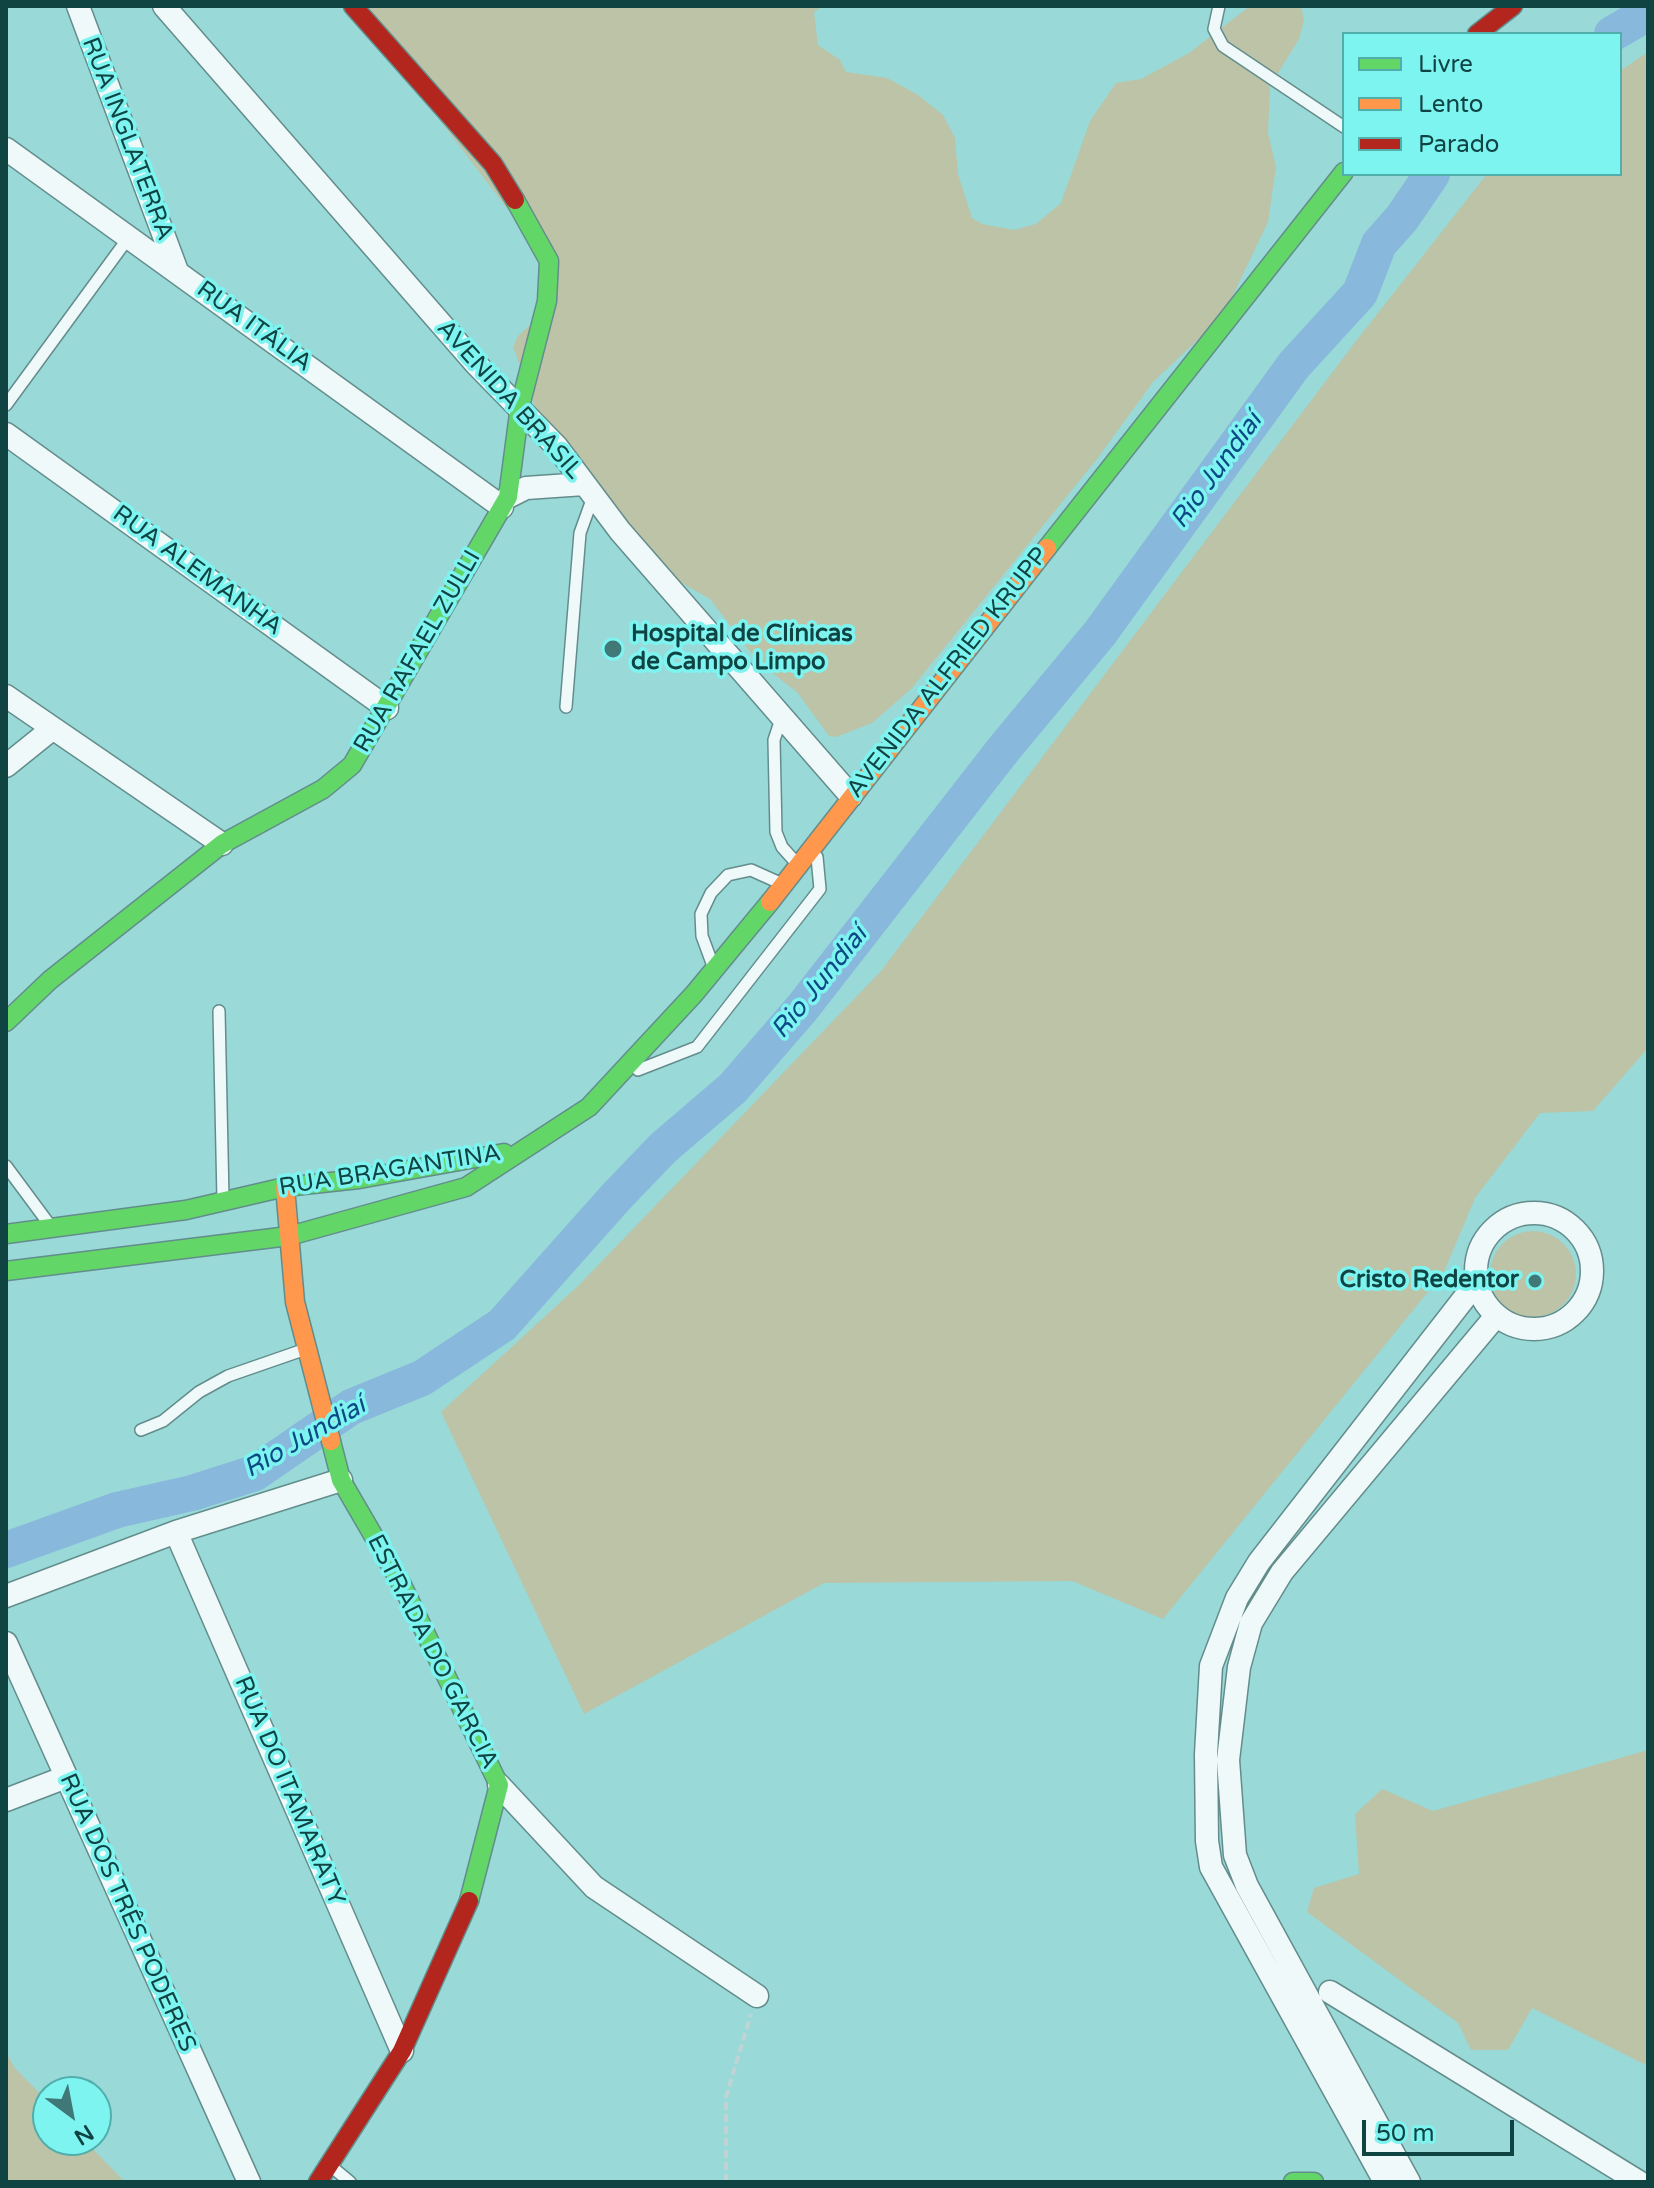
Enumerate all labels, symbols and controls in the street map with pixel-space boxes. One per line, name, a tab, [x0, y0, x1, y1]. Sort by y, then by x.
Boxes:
legend	[1342, 32, 1622, 176]
street label: RUA INGLATERRA	[75, 33, 179, 245]
text: Livre	[1418, 50, 1473, 79]
text: Lento	[1418, 90, 1483, 119]
text: Parado	[1418, 130, 1499, 159]
street label: RUA ITÁLIA	[191, 276, 317, 378]
street label: AVENIDA BRASIL	[430, 315, 588, 485]
water label: Rio Jundiaí	[1165, 407, 1269, 535]
street label: RUA ALEMANHA	[107, 500, 287, 642]
street label: AVENIDA ALFRIED KRUPP	[841, 542, 1055, 804]
street label: RUA RAFAEL ZULLI	[348, 546, 488, 758]
place label: Hospital de Clínicas de Campo Limpo	[631, 621, 853, 677]
marker: Hospital de Clínicas de Campo Limpo	[602, 638, 624, 660]
water label: Rio Jundiaí	[765, 921, 875, 1045]
street label: RUA BRAGANTINA	[277, 1139, 503, 1203]
place label: Cristo Redentor	[1340, 1267, 1519, 1295]
marker: Cristo Redentor	[1526, 1272, 1544, 1290]
water label: Rio Jundiaí	[239, 1391, 371, 1485]
street label: ESTRADA DO GARCIA	[360, 1530, 504, 1774]
street label: RUA DO ITAMARATY	[228, 1672, 350, 1910]
street label: RUA DOS TRÊS PODERES	[52, 1769, 202, 2057]
north arrow	[32, 2076, 112, 2156]
scale bar	[1366, 2104, 1518, 2154]
text: N	[69, 2119, 98, 2150]
text: 50 m	[1376, 2119, 1434, 2148]

